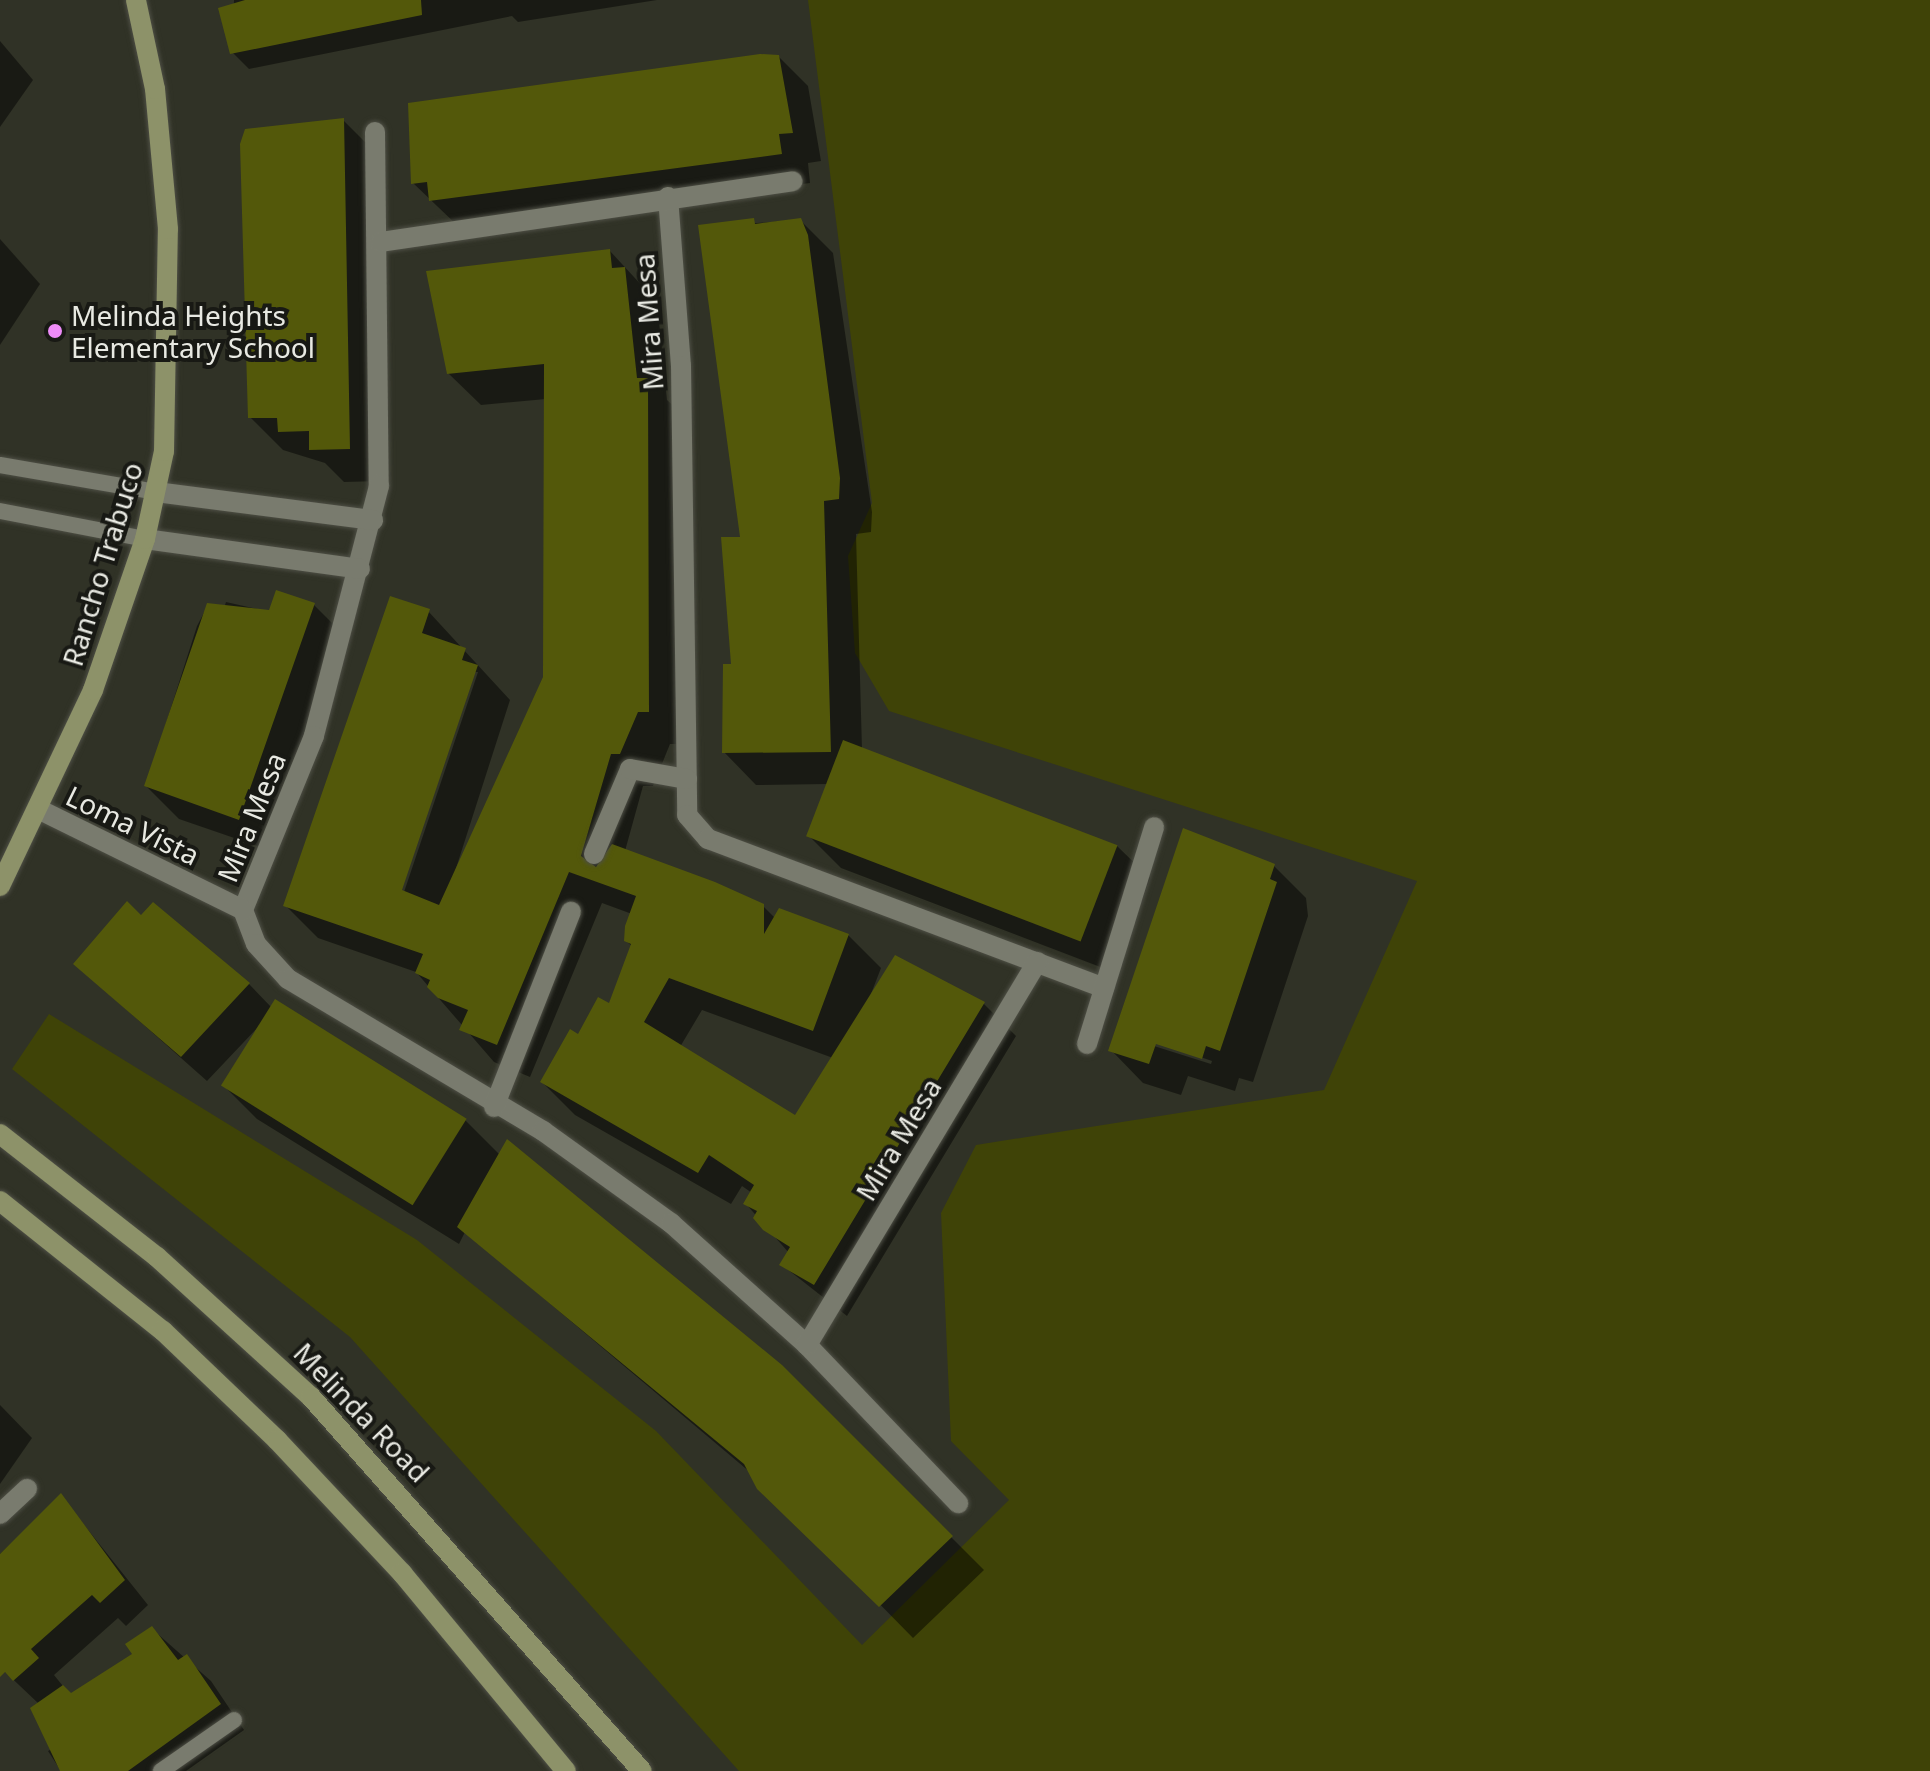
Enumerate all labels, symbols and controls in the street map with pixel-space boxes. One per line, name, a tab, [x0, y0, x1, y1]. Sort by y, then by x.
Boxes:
street label: Mira Mesa	[626, 253, 670, 391]
place label: Melinda Heights Elementary School	[71, 298, 315, 364]
marker: Melinda Heights Elementary School	[46, 322, 64, 340]
street label: Rancho Trabuco	[55, 458, 149, 670]
street label: Mira Mesa	[210, 747, 292, 887]
street label: Loma Vista	[61, 778, 205, 872]
street label: Mira Mesa	[848, 1072, 948, 1206]
street label: Melinda Road	[287, 1335, 437, 1489]

